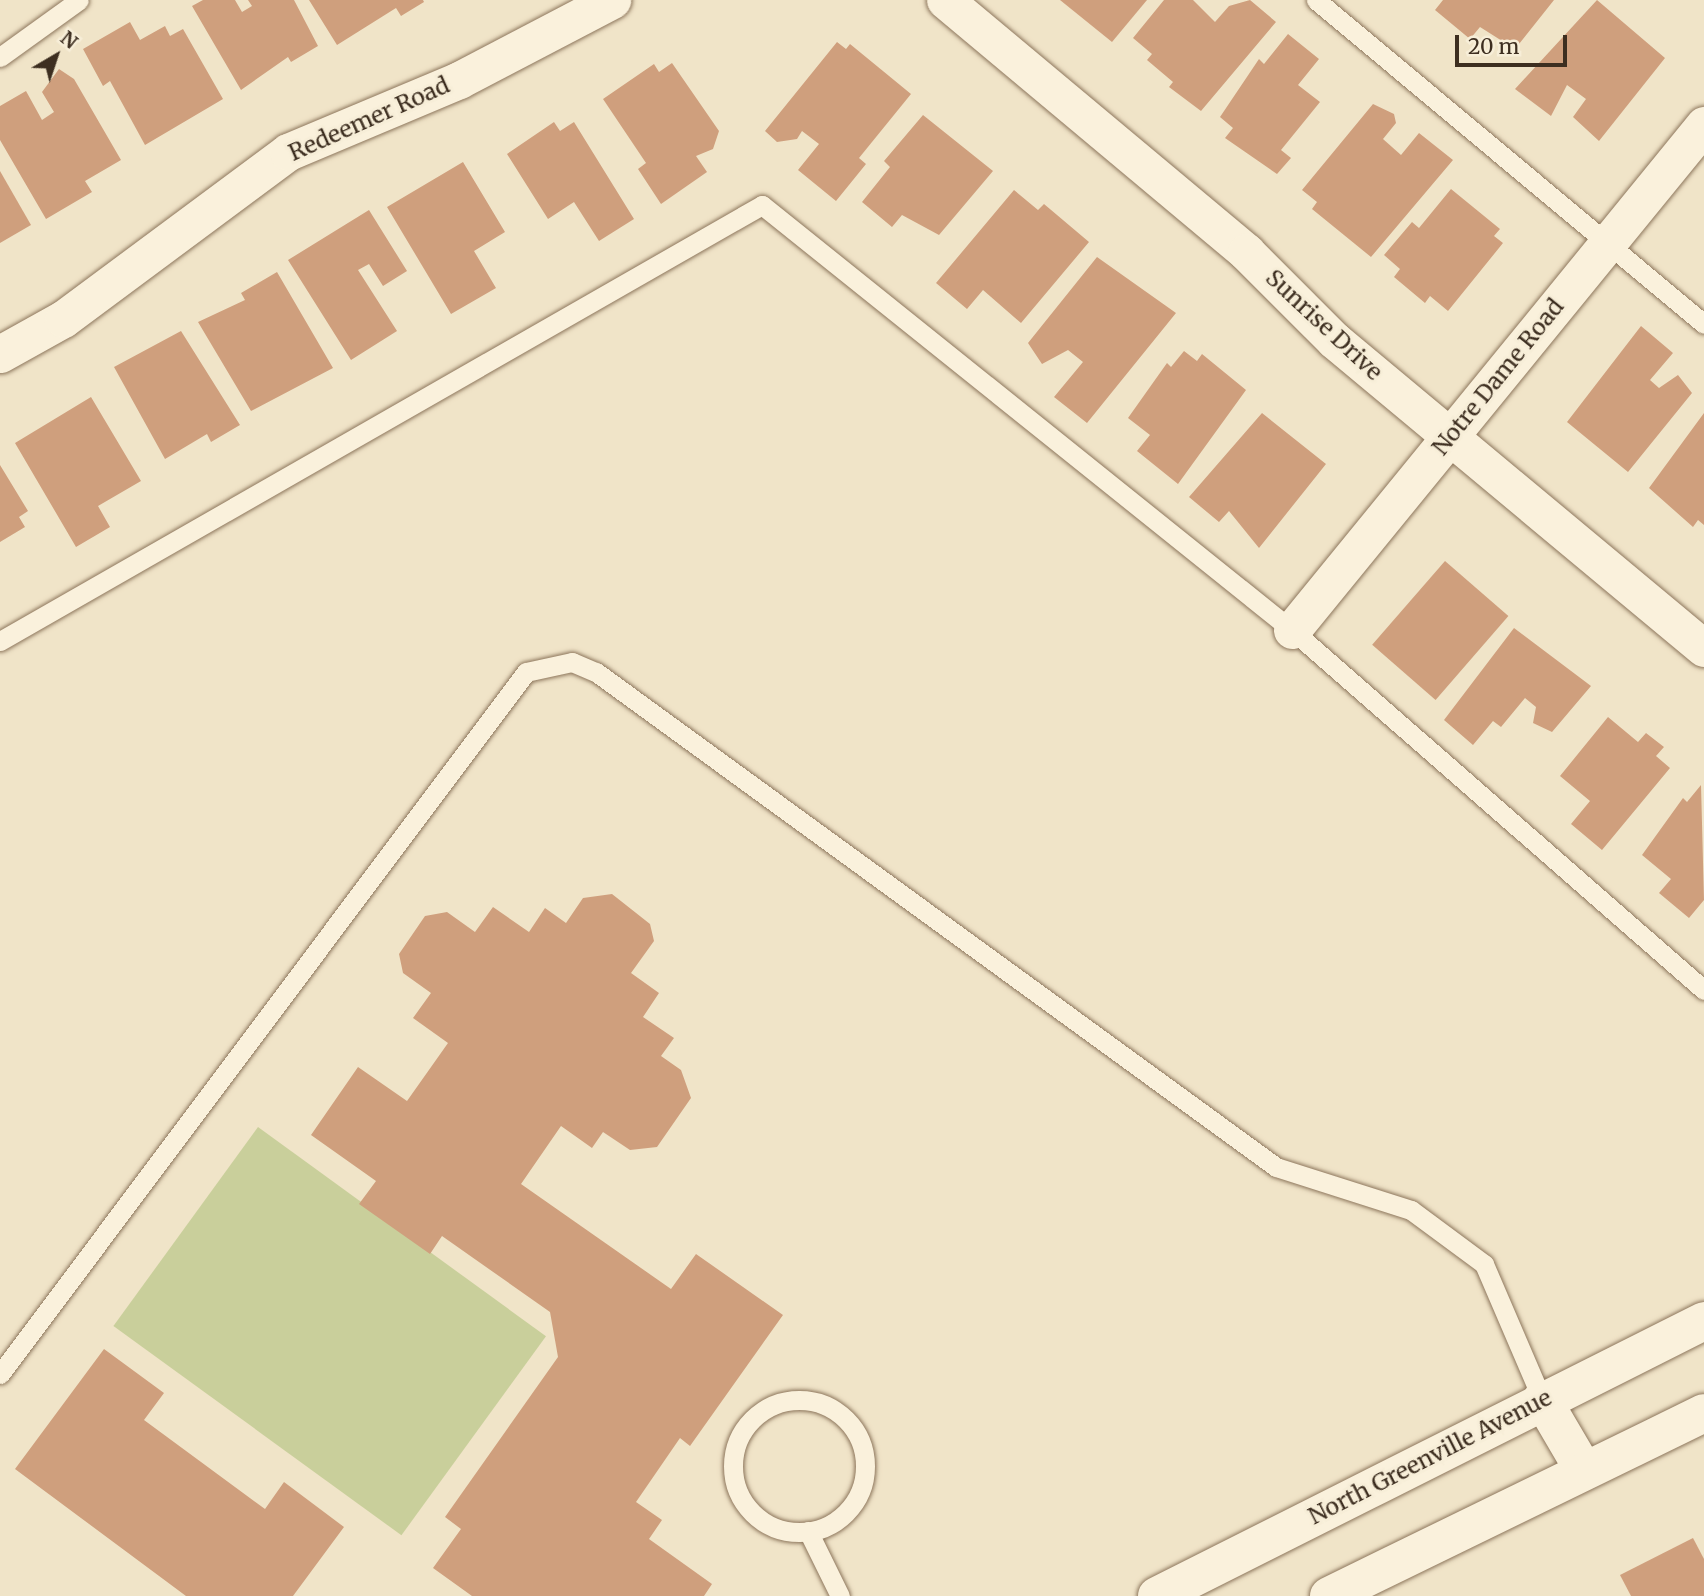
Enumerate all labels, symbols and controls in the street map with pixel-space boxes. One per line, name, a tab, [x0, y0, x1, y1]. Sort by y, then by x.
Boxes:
north arrow	[21, 21, 91, 91]
scale bar	[1459, 21, 1571, 65]
text: N	[56, 26, 83, 54]
text: 20 m	[1468, 33, 1519, 60]
street label: Redeemer Road	[284, 71, 454, 167]
street label: Sunrise Drive	[1260, 264, 1388, 386]
street label: Notre Dame Road	[1426, 293, 1570, 461]
street label: North Greenville Avenue	[1304, 1384, 1556, 1530]

